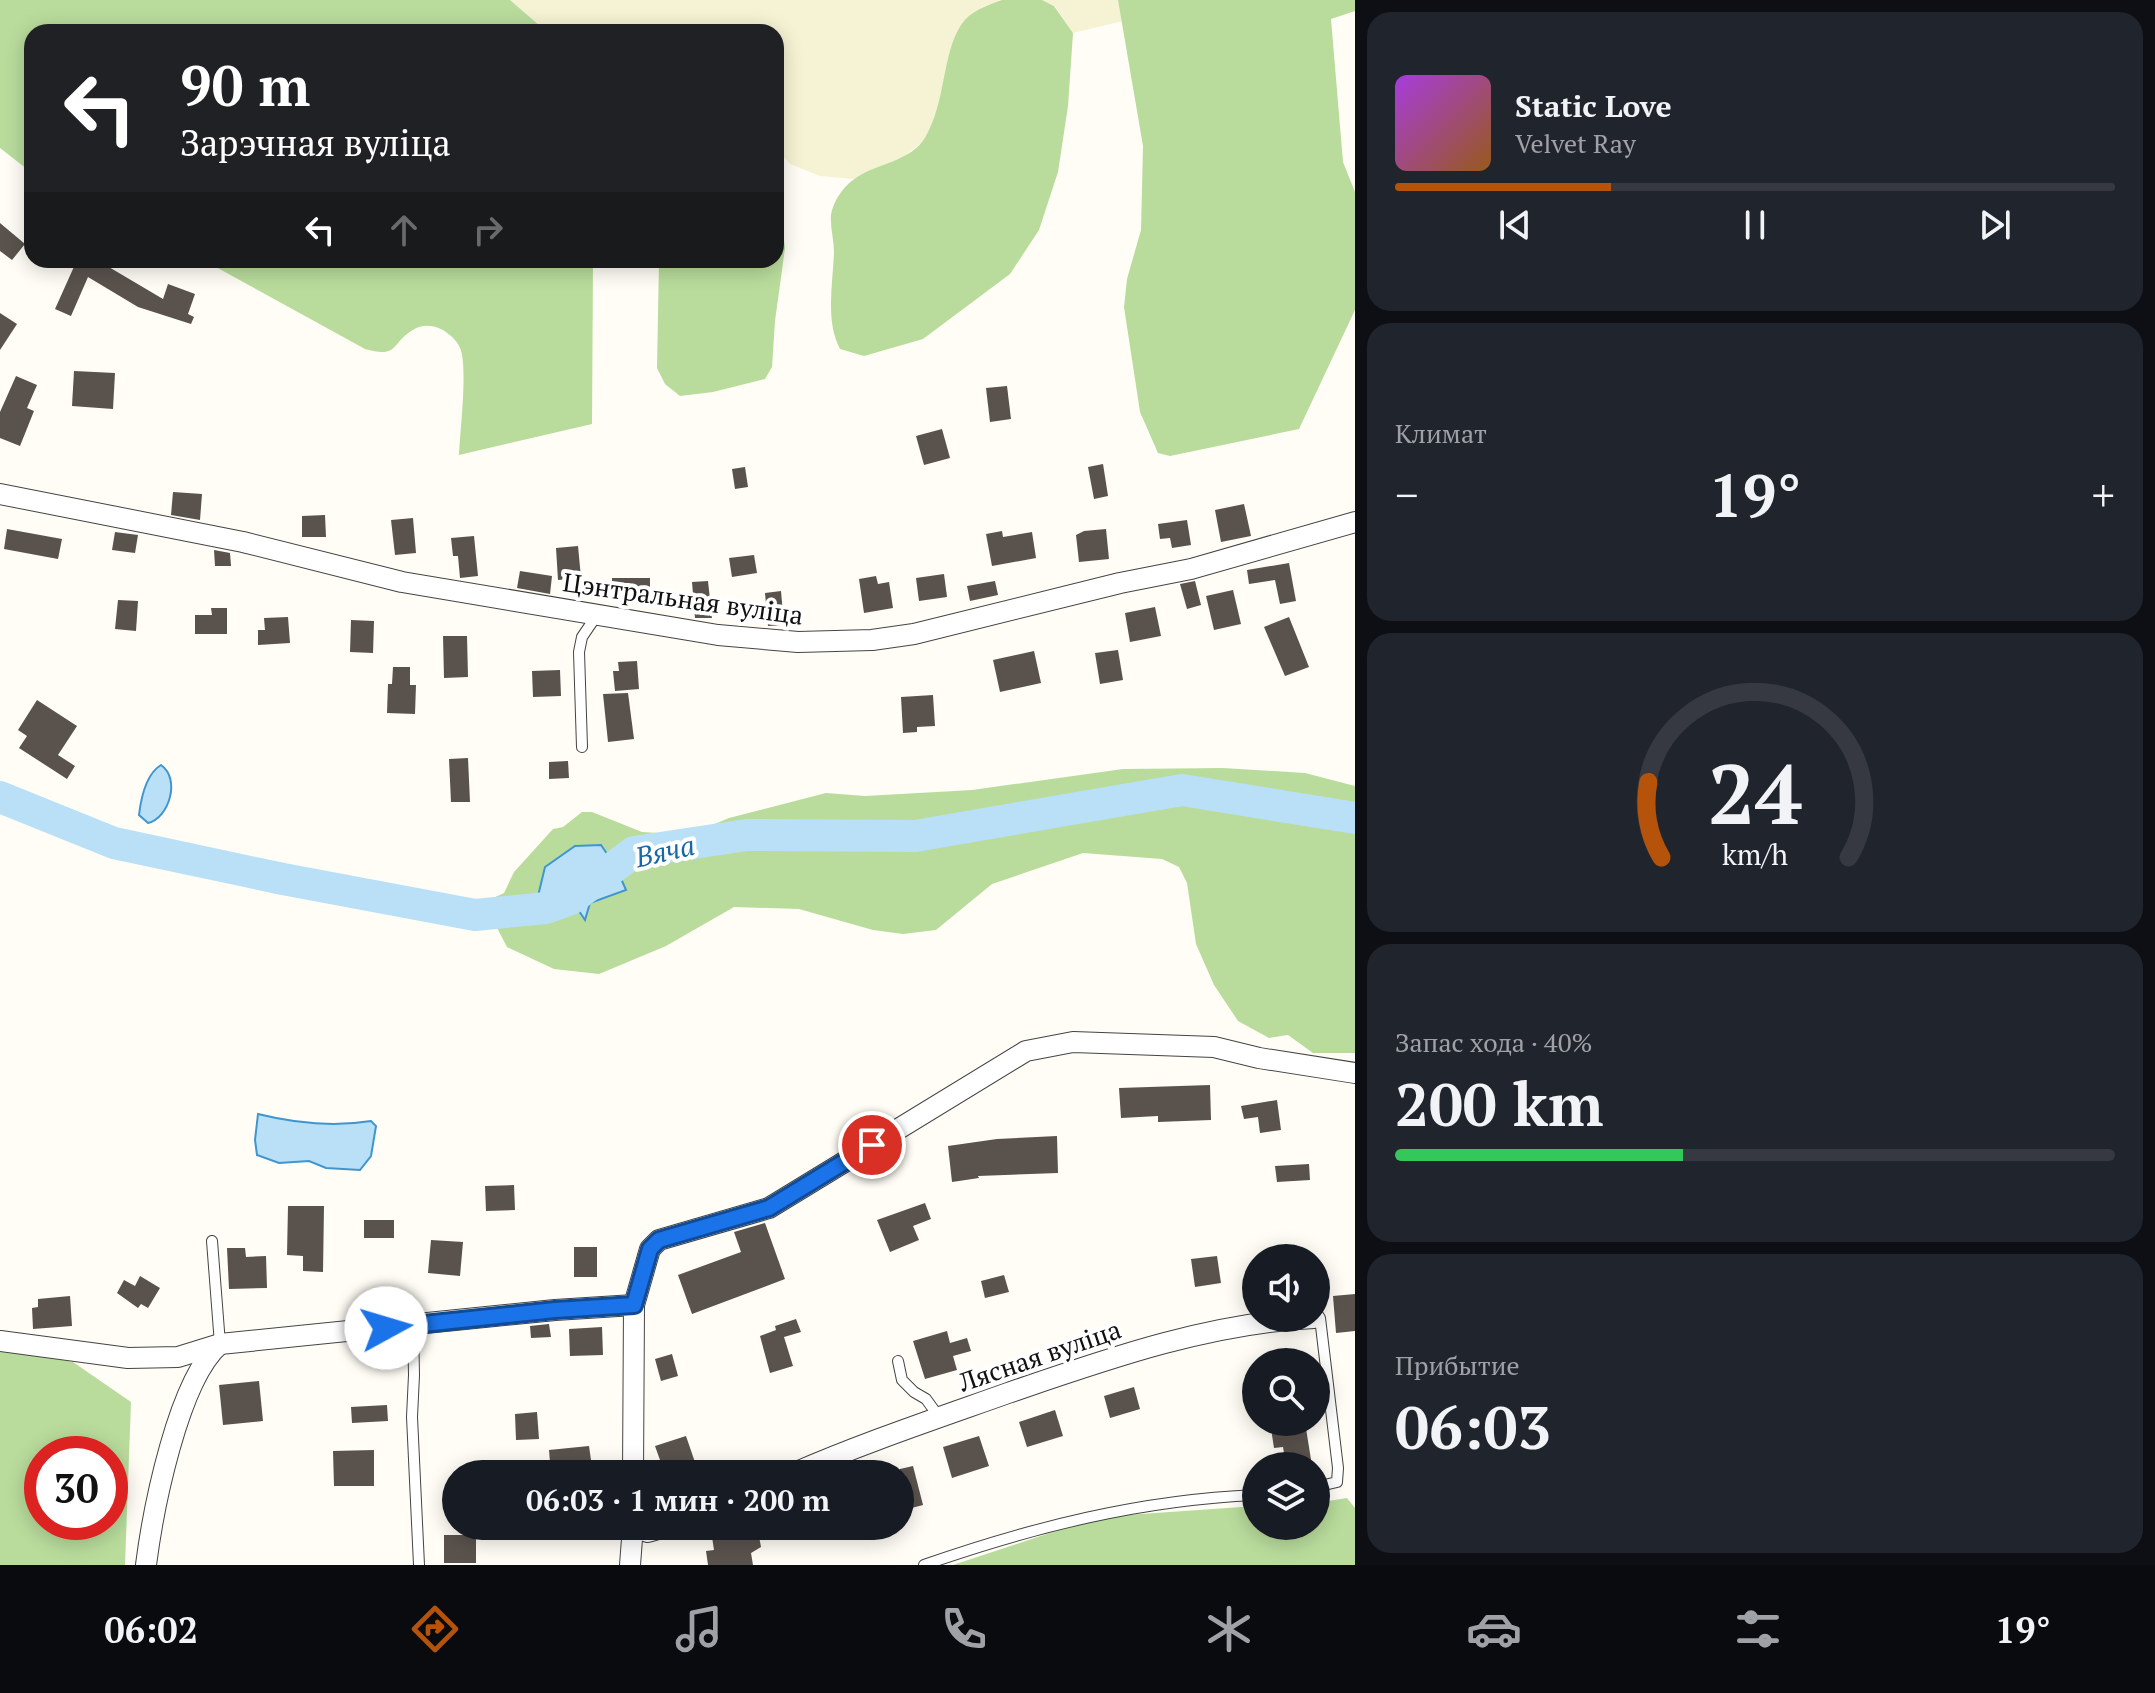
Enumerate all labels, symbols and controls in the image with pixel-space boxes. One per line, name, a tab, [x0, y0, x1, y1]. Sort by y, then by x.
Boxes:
text: 90 m	[180, 48, 310, 122]
icon: left	[48, 56, 152, 160]
text: Static Love	[1515, 86, 1672, 126]
text: Зарэчная вуліца	[180, 119, 451, 166]
text: Velvet Ray	[1515, 126, 1636, 160]
icon: previous	[1493, 203, 1537, 247]
icon: pause	[1733, 203, 1777, 247]
icon: next	[1973, 203, 2017, 247]
icon: left	[298, 208, 342, 252]
icon: ahead	[382, 208, 426, 252]
icon: right	[466, 208, 510, 252]
text: Климат	[1395, 416, 1487, 450]
text: 19°	[1709, 455, 1801, 534]
text: −	[1395, 465, 1418, 524]
text: +	[2092, 465, 2115, 524]
street label: Цэнтральная вуліца	[561, 564, 805, 632]
text: 24	[1708, 738, 1802, 848]
water label: Вяча	[631, 826, 698, 875]
text: km/h	[1722, 836, 1788, 874]
text: Запас хода · 40%	[1395, 1025, 1593, 1059]
text: 200 km	[1395, 1064, 1603, 1143]
pin	[838, 1111, 906, 1179]
icon: arrive	[850, 1123, 894, 1167]
map controls	[1242, 1244, 1330, 1540]
button: sound	[1242, 1244, 1330, 1332]
position arrow	[344, 1286, 428, 1370]
street label: Лясная вуліца	[953, 1311, 1125, 1399]
button: search	[1242, 1348, 1330, 1436]
text: Прибытие	[1395, 1348, 1520, 1382]
text: 06:03	[1395, 1387, 1551, 1466]
speed limit sign: 30	[24, 1436, 128, 1540]
button: layers	[1242, 1452, 1330, 1540]
text: 06:03 · 1 мин · 200 m	[526, 1480, 830, 1520]
icon: directions	[407, 1601, 463, 1657]
icon: music	[671, 1601, 727, 1657]
icon: phone	[936, 1601, 992, 1657]
icon: climate	[1201, 1601, 1257, 1657]
icon: car	[1466, 1601, 1522, 1657]
icon: filters	[1730, 1601, 1786, 1657]
text: 06:02	[104, 1606, 198, 1653]
text: 19°	[1995, 1606, 2051, 1653]

